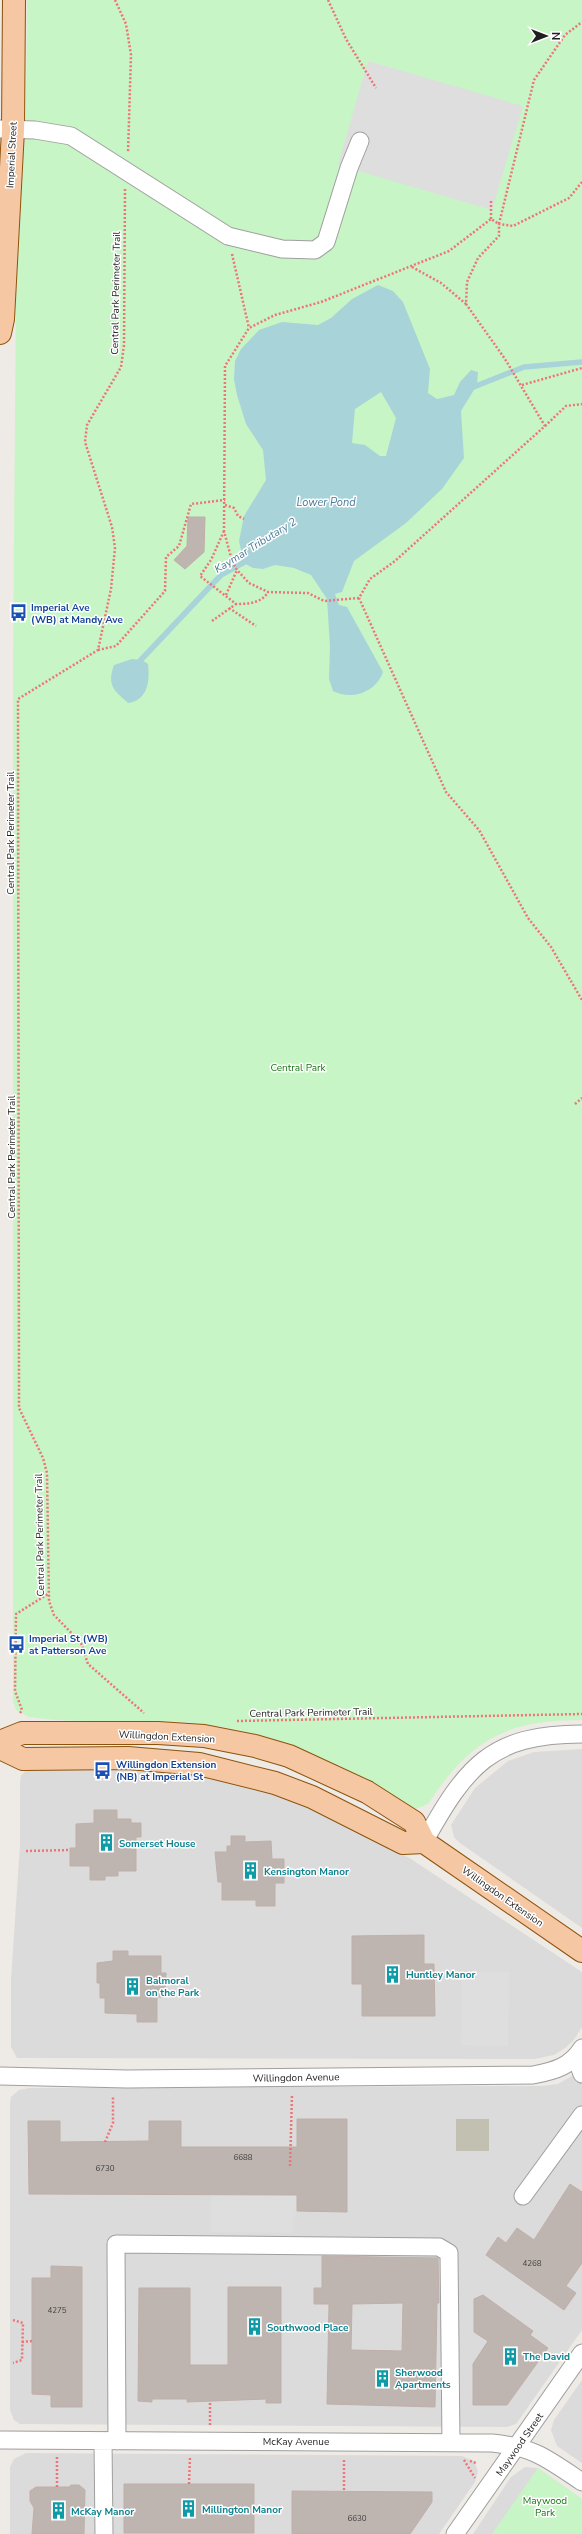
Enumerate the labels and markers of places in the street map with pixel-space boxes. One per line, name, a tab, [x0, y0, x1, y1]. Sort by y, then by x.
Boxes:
place label: Imperial Ave (WB) at Mandy Ave	[31, 601, 123, 627]
bus stop icon: Imperial Ave (WB) at Mandy Ave	[8, 603, 28, 623]
place label: Imperial St (WB) at Patterson Ave	[29, 1632, 108, 1658]
bus stop icon: Imperial St (WB) at Patterson Ave	[6, 1634, 26, 1654]
place label: Willingdon Extension (NB) at Imperial St	[116, 1758, 216, 1784]
bus stop icon: Willingdon Extension (NB) at Imperial St	[93, 1760, 113, 1780]
building icon: Somerset House	[96, 1833, 116, 1853]
place label: Somerset House	[119, 1837, 196, 1851]
building icon: Kensington Manor	[241, 1861, 261, 1881]
place label: Kensington Manor	[264, 1865, 349, 1879]
building icon: Huntley Manor	[383, 1964, 403, 1984]
place label: Huntley Manor	[406, 1968, 475, 1982]
place label: Balmoral on the Park	[146, 1974, 200, 2000]
building icon: Balmoral on the Park	[123, 1976, 143, 1996]
building icon: Southwood Place	[244, 2317, 264, 2337]
place label: Southwood Place	[267, 2321, 349, 2335]
building icon: The David	[500, 2346, 520, 2366]
place label: The David	[523, 2350, 570, 2364]
place label: Sherwood Apartments	[395, 2366, 451, 2392]
building icon: Sherwood Apartments	[372, 2368, 392, 2388]
building icon: Millington Manor	[179, 2499, 199, 2519]
building icon: McKay Manor	[48, 2501, 68, 2521]
place label: Millington Manor	[202, 2503, 282, 2517]
place label: McKay Manor	[71, 2505, 134, 2519]

